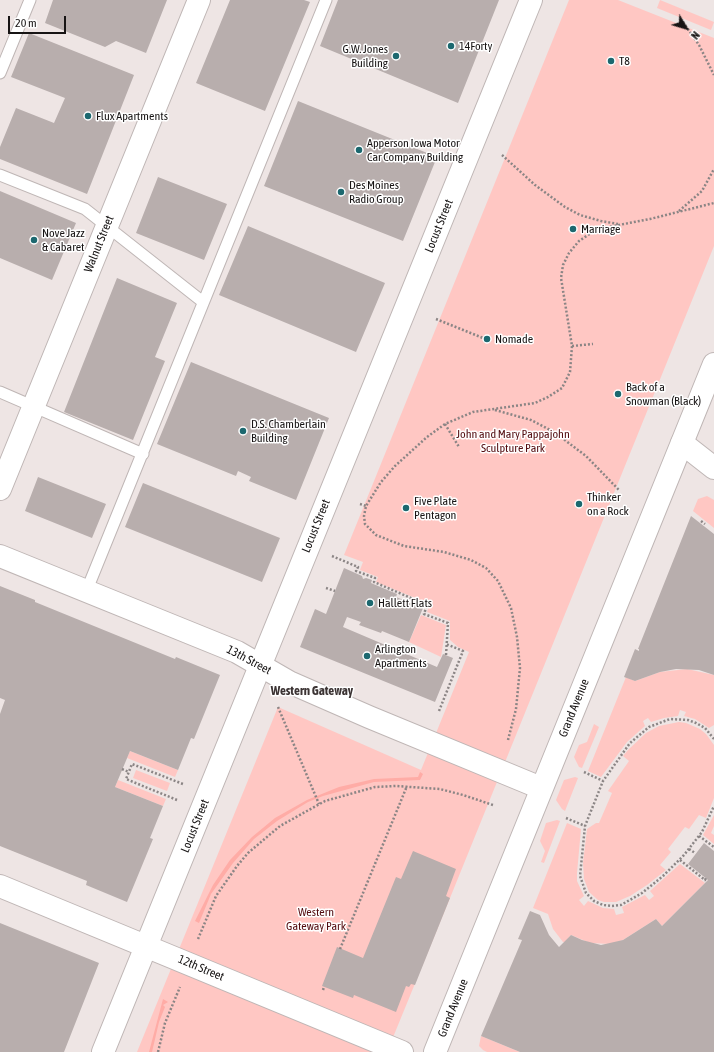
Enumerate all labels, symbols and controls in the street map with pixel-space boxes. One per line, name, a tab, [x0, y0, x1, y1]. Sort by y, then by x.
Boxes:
scale bar	[10, 8, 68, 34]
north arrow	[666, 8, 706, 48]
text: 20 m	[15, 16, 37, 30]
text: N	[689, 29, 702, 42]
place label: 14Forty	[459, 39, 492, 53]
marker: 14Forty	[446, 41, 456, 51]
place label: G.W. Jones Building	[343, 42, 388, 70]
marker: G.W. Jones Building	[391, 51, 401, 61]
place label: T8	[619, 54, 630, 68]
marker: T8	[606, 56, 616, 66]
place label: Flux Apartments	[96, 109, 168, 123]
marker: Flux Apartments	[83, 111, 93, 121]
place label: Apperson Iowa Motor Car Company Building	[367, 136, 463, 164]
marker: Apperson Iowa Motor Car Company Building	[354, 145, 364, 155]
place label: Des Moines Radio Group	[349, 178, 403, 206]
marker: Des Moines Radio Group	[336, 187, 346, 197]
street label: Locust Street	[422, 197, 456, 255]
street label: Walnut Street	[81, 213, 117, 275]
place label: Marriage	[581, 222, 620, 236]
marker: Marriage	[568, 224, 578, 234]
place label: Nove Jazz & Cabaret	[42, 226, 85, 254]
marker: Nove Jazz & Cabaret	[29, 235, 39, 245]
place label: Nomade	[495, 332, 533, 346]
marker: Nomade	[482, 334, 492, 344]
place label: Back of a Snowman (Black)	[626, 380, 701, 408]
marker: Back of a Snowman (Black)	[613, 389, 623, 399]
place label: D.S. Chamberlain Building	[251, 417, 326, 445]
marker: D.S. Chamberlain Building	[238, 426, 248, 436]
park label: John and Mary Pappajohn Sculpture Park	[456, 427, 570, 455]
place label: Thinker on a Rock	[587, 490, 629, 518]
place label: Five Plate Pentagon	[414, 494, 457, 522]
street label: Locust Street	[299, 497, 333, 555]
marker: Thinker on a Rock	[574, 499, 584, 509]
marker: Five Plate Pentagon	[401, 503, 411, 513]
place label: Hallett Flats	[378, 596, 432, 610]
marker: Hallett Flats	[365, 598, 375, 608]
street label: 13th Street	[224, 642, 274, 678]
place label: Arlington Apartments	[375, 642, 427, 670]
marker: Arlington Apartments	[362, 651, 372, 661]
street label: Grand Avenue	[556, 677, 592, 739]
district label: Western Gateway	[271, 683, 353, 699]
street label: Locust Street	[178, 797, 212, 855]
park label: Western Gateway Park	[286, 905, 346, 933]
street label: 12th Street	[176, 952, 226, 984]
street label: Grand Avenue	[435, 977, 471, 1039]

